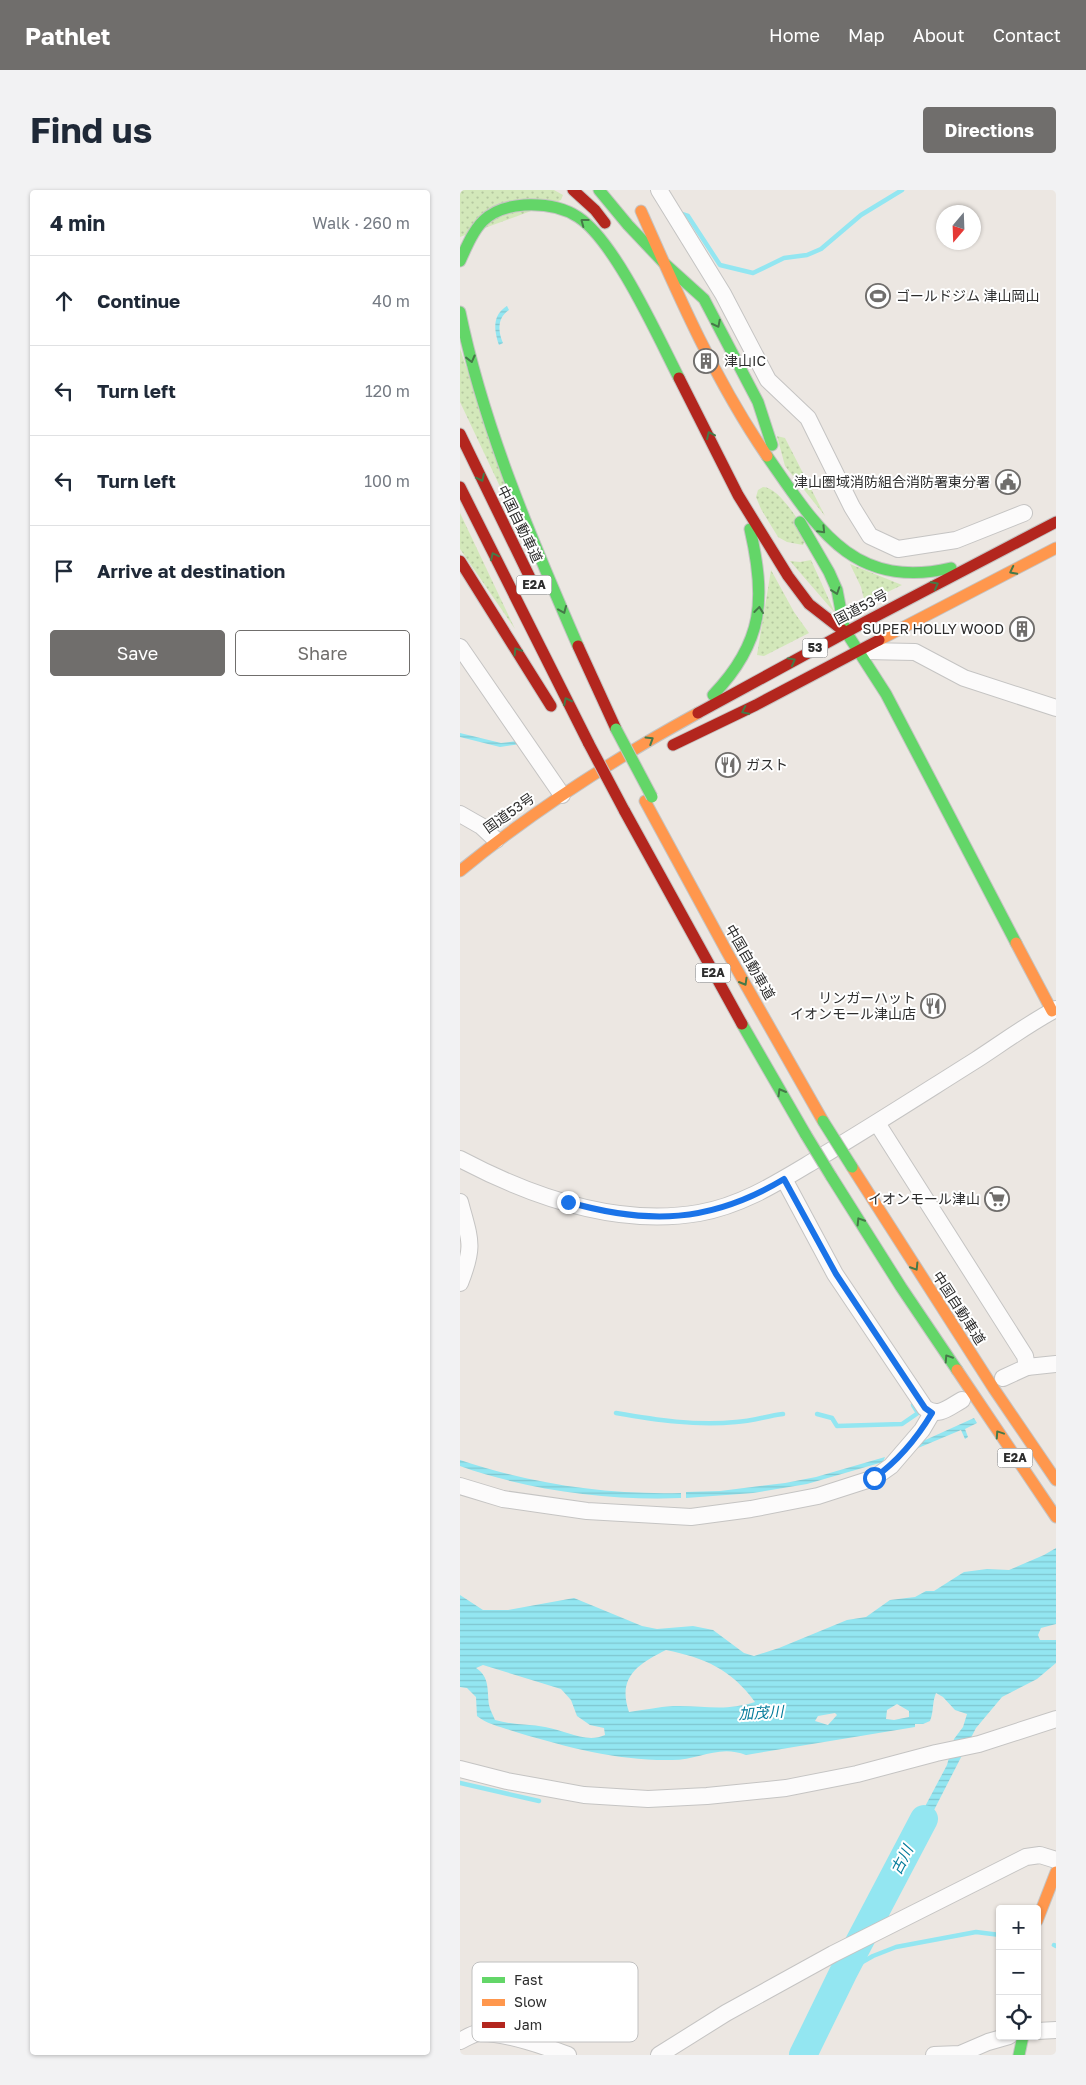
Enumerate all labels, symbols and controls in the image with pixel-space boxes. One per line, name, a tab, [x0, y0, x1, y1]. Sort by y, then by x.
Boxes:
text: Pathlet	[25, 21, 110, 50]
text: Home	[769, 24, 820, 46]
text: Map	[848, 24, 885, 46]
text: About	[913, 24, 965, 46]
text: Contact	[993, 24, 1061, 46]
button: Directions	[923, 107, 1056, 153]
text: Find us	[30, 109, 152, 151]
north arrow	[936, 205, 981, 250]
text: 4 min	[50, 210, 105, 236]
text: Walk · 260 m	[312, 213, 410, 233]
one-way arrow	[581, 220, 590, 228]
sports icon: ゴールドジム 津山岡山	[865, 283, 891, 309]
icon: ahead	[50, 287, 78, 315]
place label: ゴールドジム 津山岡山	[896, 287, 1040, 304]
text: Continue	[97, 289, 180, 312]
text: 40 m	[372, 291, 410, 311]
one-way arrow	[711, 319, 721, 328]
building icon: 津山IC	[693, 348, 719, 374]
place label: 津山IC	[724, 352, 766, 369]
one-way arrow	[465, 355, 476, 364]
icon: left	[50, 377, 78, 405]
text: Turn left	[97, 379, 176, 402]
text: 120 m	[365, 381, 410, 401]
one-way arrow	[706, 431, 716, 440]
icon: left	[50, 467, 78, 495]
text: Turn left	[97, 469, 176, 492]
public building icon: 津山圏域消防組合消防署東分署	[995, 469, 1021, 495]
text: 100 m	[364, 471, 410, 491]
one-way arrow	[475, 473, 485, 482]
place label: 津山圏域消防組合消防署東分署	[794, 473, 990, 490]
street label: 中国自動車道	[494, 482, 547, 565]
one-way arrow	[816, 525, 825, 534]
one-way arrow	[490, 552, 500, 561]
icon: arrive	[50, 557, 78, 585]
text: Arrive at destination	[97, 559, 285, 582]
one-way arrow	[1009, 565, 1018, 575]
road number: E2A	[516, 576, 552, 594]
one-way arrow	[930, 581, 939, 591]
street label: 国道53号	[831, 585, 890, 628]
one-way arrow	[831, 587, 841, 595]
one-way arrow	[556, 605, 567, 614]
one-way arrow	[753, 605, 764, 613]
building icon: SUPER HOLLY WOOD	[1009, 616, 1035, 642]
place label: SUPER HOLLY WOOD	[863, 620, 1004, 637]
button: Save	[50, 630, 225, 676]
button: Share	[235, 630, 410, 676]
road number: 53	[802, 638, 828, 658]
one-way arrow	[514, 647, 523, 656]
one-way arrow	[787, 657, 796, 667]
one-way arrow	[563, 697, 573, 706]
one-way arrow	[741, 705, 750, 715]
one-way arrow	[645, 737, 654, 746]
restaurant icon: ガスト	[715, 752, 741, 778]
place label: ガスト	[746, 756, 788, 773]
street label: 国道53号	[480, 789, 537, 836]
street label: 中国自動車道	[722, 921, 779, 1002]
road number: E2A	[696, 964, 730, 982]
one-way arrow	[738, 976, 748, 985]
place label: リンガーハット イオンモール津山店	[790, 989, 916, 1022]
restaurant icon: リンガーハット イオンモール津山店	[920, 993, 946, 1019]
one-way arrow	[778, 1089, 788, 1098]
supermarket icon: イオンモール津山	[984, 1186, 1010, 1212]
place label: イオンモール津山	[868, 1190, 980, 1207]
route end	[557, 1191, 580, 1214]
one-way arrow	[857, 1217, 866, 1227]
one-way arrow	[909, 1262, 918, 1271]
street label: 中国自動車道	[929, 1268, 989, 1348]
one-way arrow	[945, 1354, 954, 1363]
one-way arrow	[996, 1430, 1005, 1439]
road number: E2A	[998, 1448, 1032, 1468]
route start	[863, 1467, 886, 1490]
water label: 加茂川	[738, 1702, 786, 1722]
water label: 古川	[886, 1840, 917, 1877]
map controls	[996, 1905, 1041, 2040]
button: +	[996, 1905, 1041, 1950]
button: −	[996, 1950, 1041, 1995]
legend	[472, 1962, 638, 2042]
text: Fast	[514, 1971, 543, 1988]
text: Slow	[514, 1993, 547, 2010]
button: locate	[996, 1995, 1041, 2040]
text: Jam	[514, 2016, 542, 2033]

